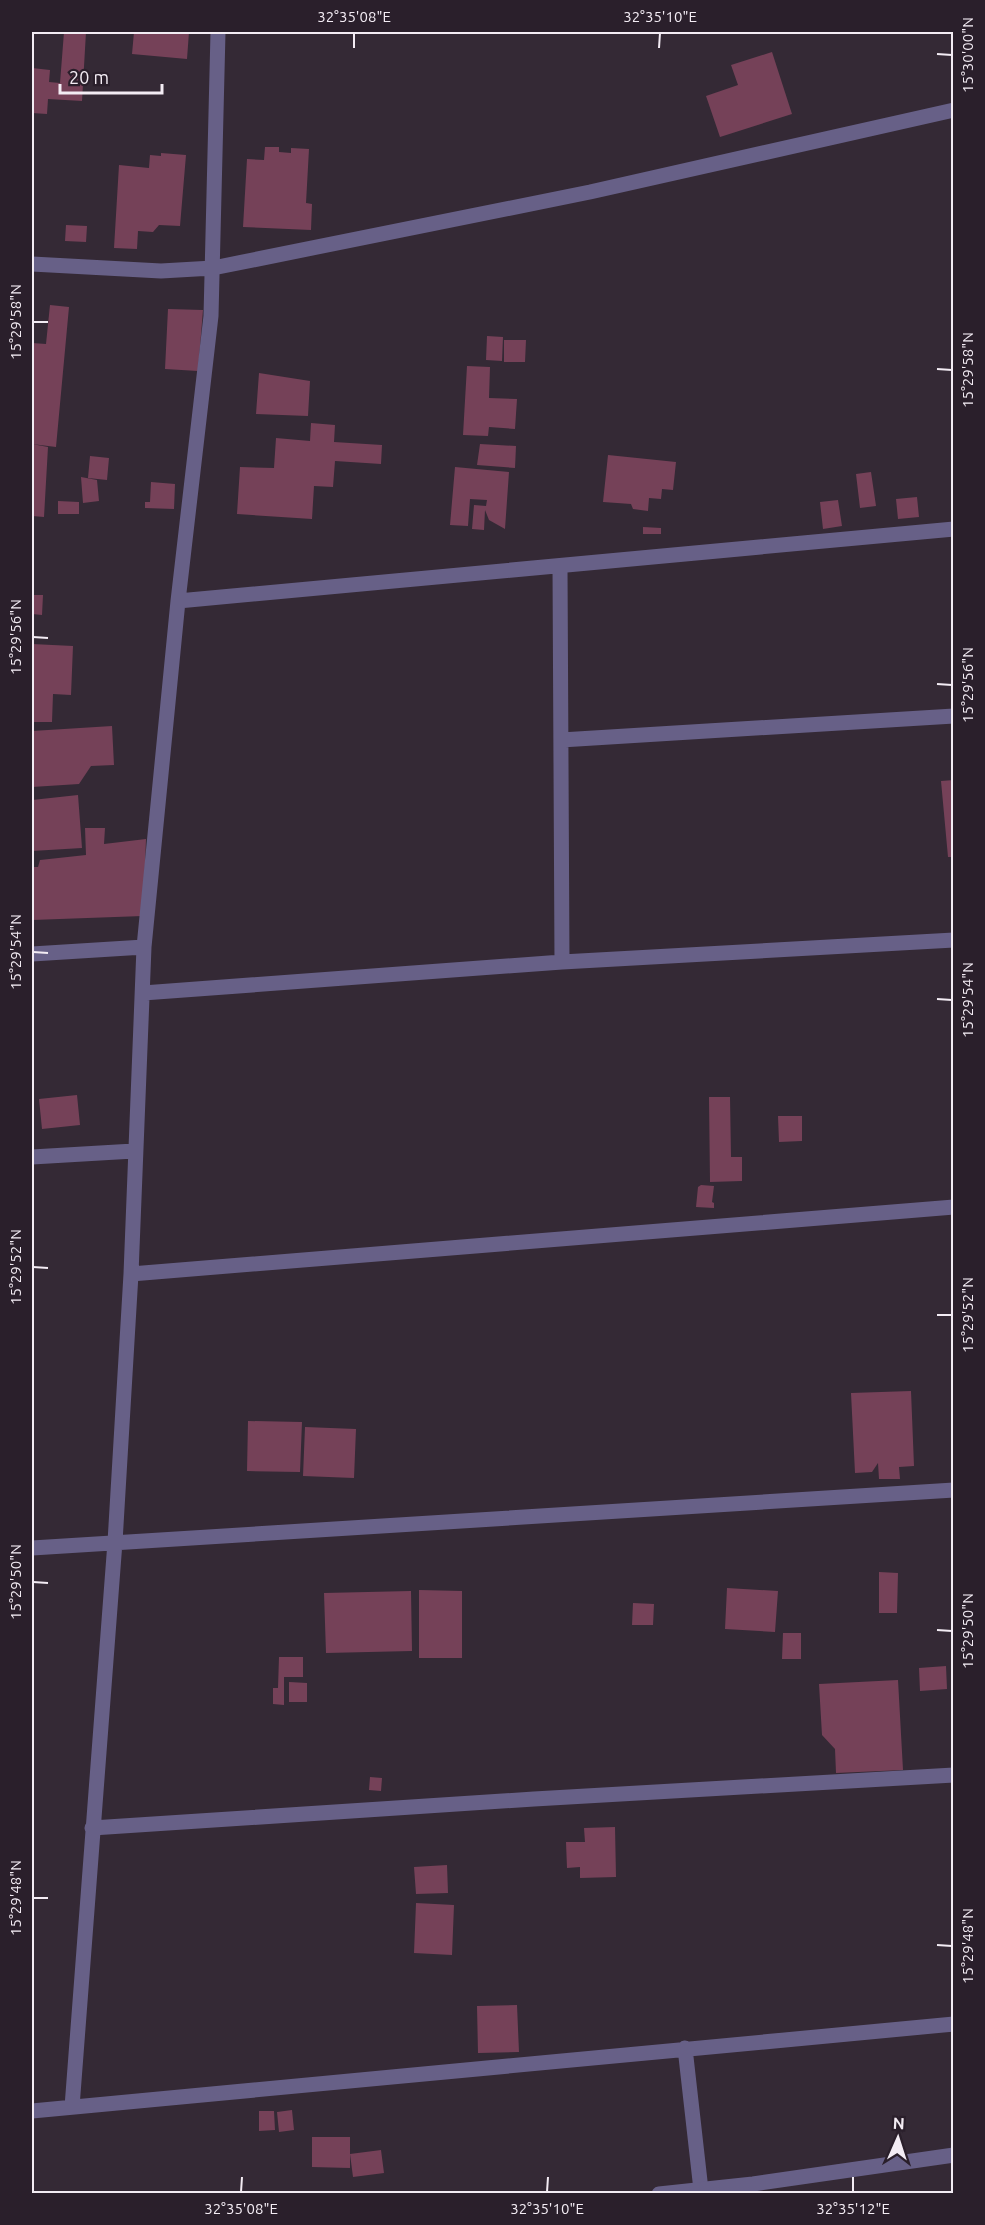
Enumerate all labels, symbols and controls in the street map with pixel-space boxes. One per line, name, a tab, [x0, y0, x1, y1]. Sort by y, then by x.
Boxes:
text: 32°35'08"E	[317, 8, 391, 25]
text: 32°35'10"E	[623, 8, 697, 25]
text: 15°30'00"N	[959, 17, 976, 93]
scale bar	[60, 57, 162, 95]
text: 20 m	[69, 67, 109, 87]
text: 15°29'58"N	[7, 284, 24, 360]
text: 15°29'58"N	[959, 332, 976, 408]
text: 15°29'56"N	[7, 599, 24, 675]
text: 15°29'56"N	[959, 647, 976, 723]
text: 15°29'54"N	[7, 914, 24, 990]
text: 15°29'54"N	[959, 962, 976, 1038]
text: 15°29'52"N	[7, 1229, 24, 1305]
text: 15°29'52"N	[959, 1277, 976, 1353]
text: 15°29'50"N	[7, 1544, 24, 1620]
text: 15°29'50"N	[959, 1593, 976, 1669]
text: 15°29'48"N	[7, 1860, 24, 1936]
text: 15°29'48"N	[959, 1908, 976, 1984]
north arrow	[868, 2108, 928, 2168]
text: N	[892, 2114, 905, 2132]
text: 32°35'08"E	[204, 2200, 278, 2217]
text: 32°35'10"E	[510, 2200, 584, 2217]
text: 32°35'12"E	[816, 2200, 890, 2217]

